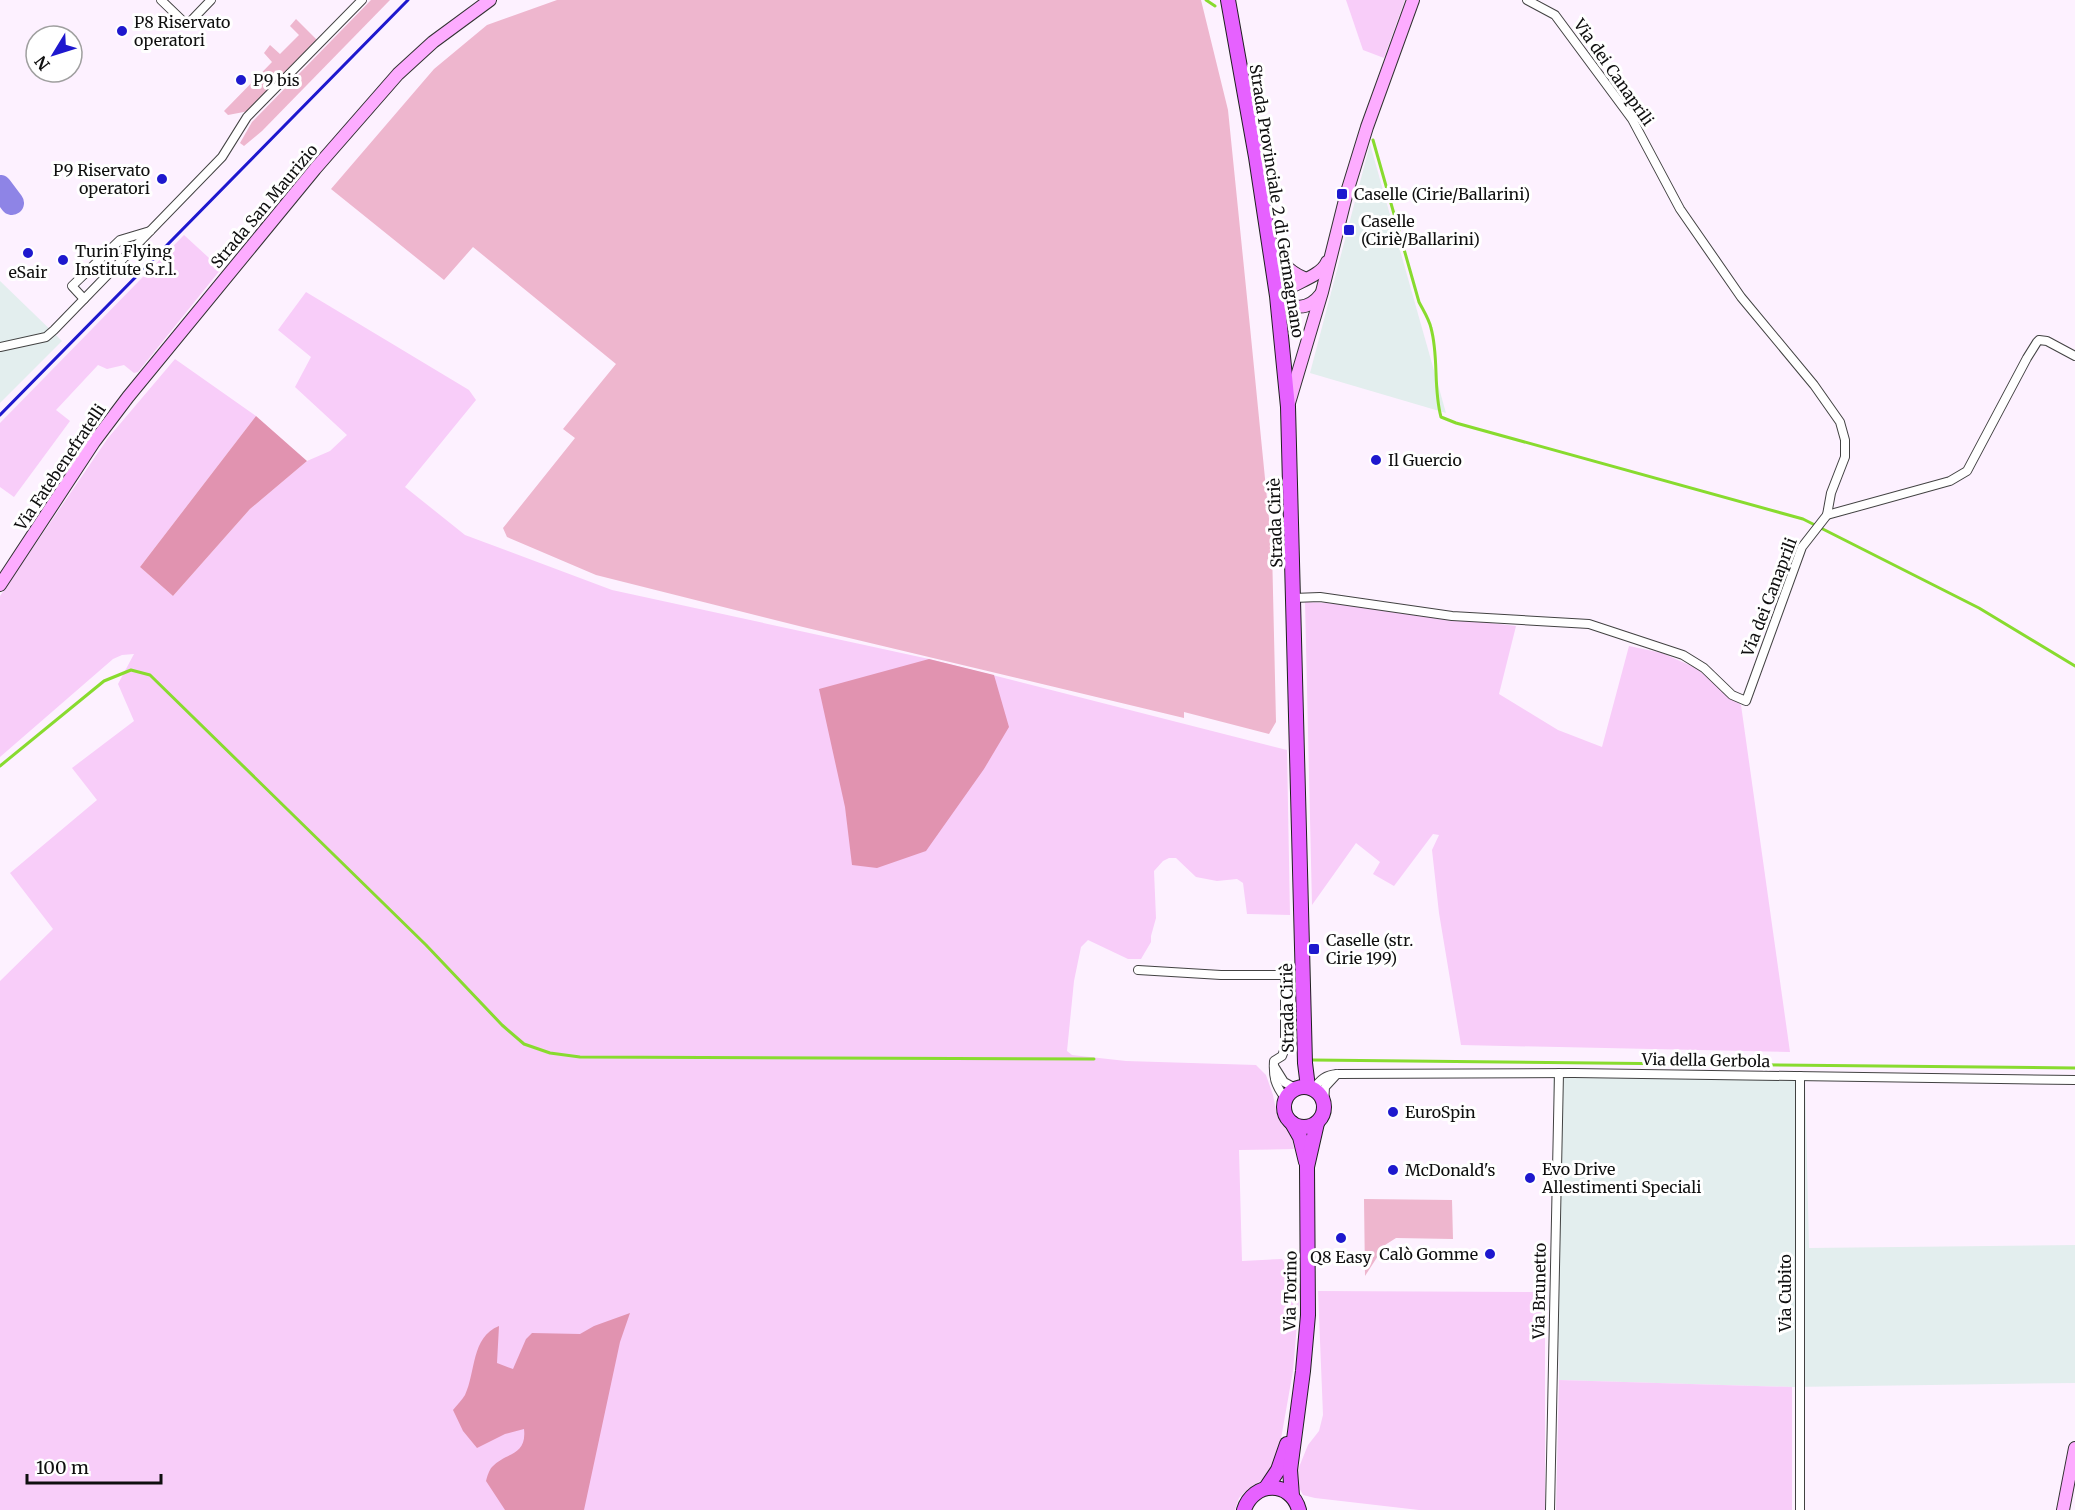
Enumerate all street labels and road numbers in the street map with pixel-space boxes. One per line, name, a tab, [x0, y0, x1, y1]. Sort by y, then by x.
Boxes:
street label: Via dei Canaprili	[1569, 14, 1658, 129]
street label: Strada Provinciale 2 di Germagnano	[1245, 63, 1309, 339]
street label: Strada San Maurizio	[206, 140, 322, 272]
street label: Via Fatebenefratelli	[10, 400, 110, 535]
street label: Strada Ciriè	[1263, 478, 1287, 568]
street label: Via dei Canaprili	[1737, 535, 1801, 660]
street label: Strada Ciriè	[1276, 963, 1298, 1053]
street label: Via della Gerbola	[1641, 1049, 1771, 1071]
street label: Via Brunetto	[1528, 1243, 1550, 1340]
street label: Via Torino	[1279, 1251, 1301, 1332]
street label: Via Cubito	[1775, 1254, 1795, 1333]

